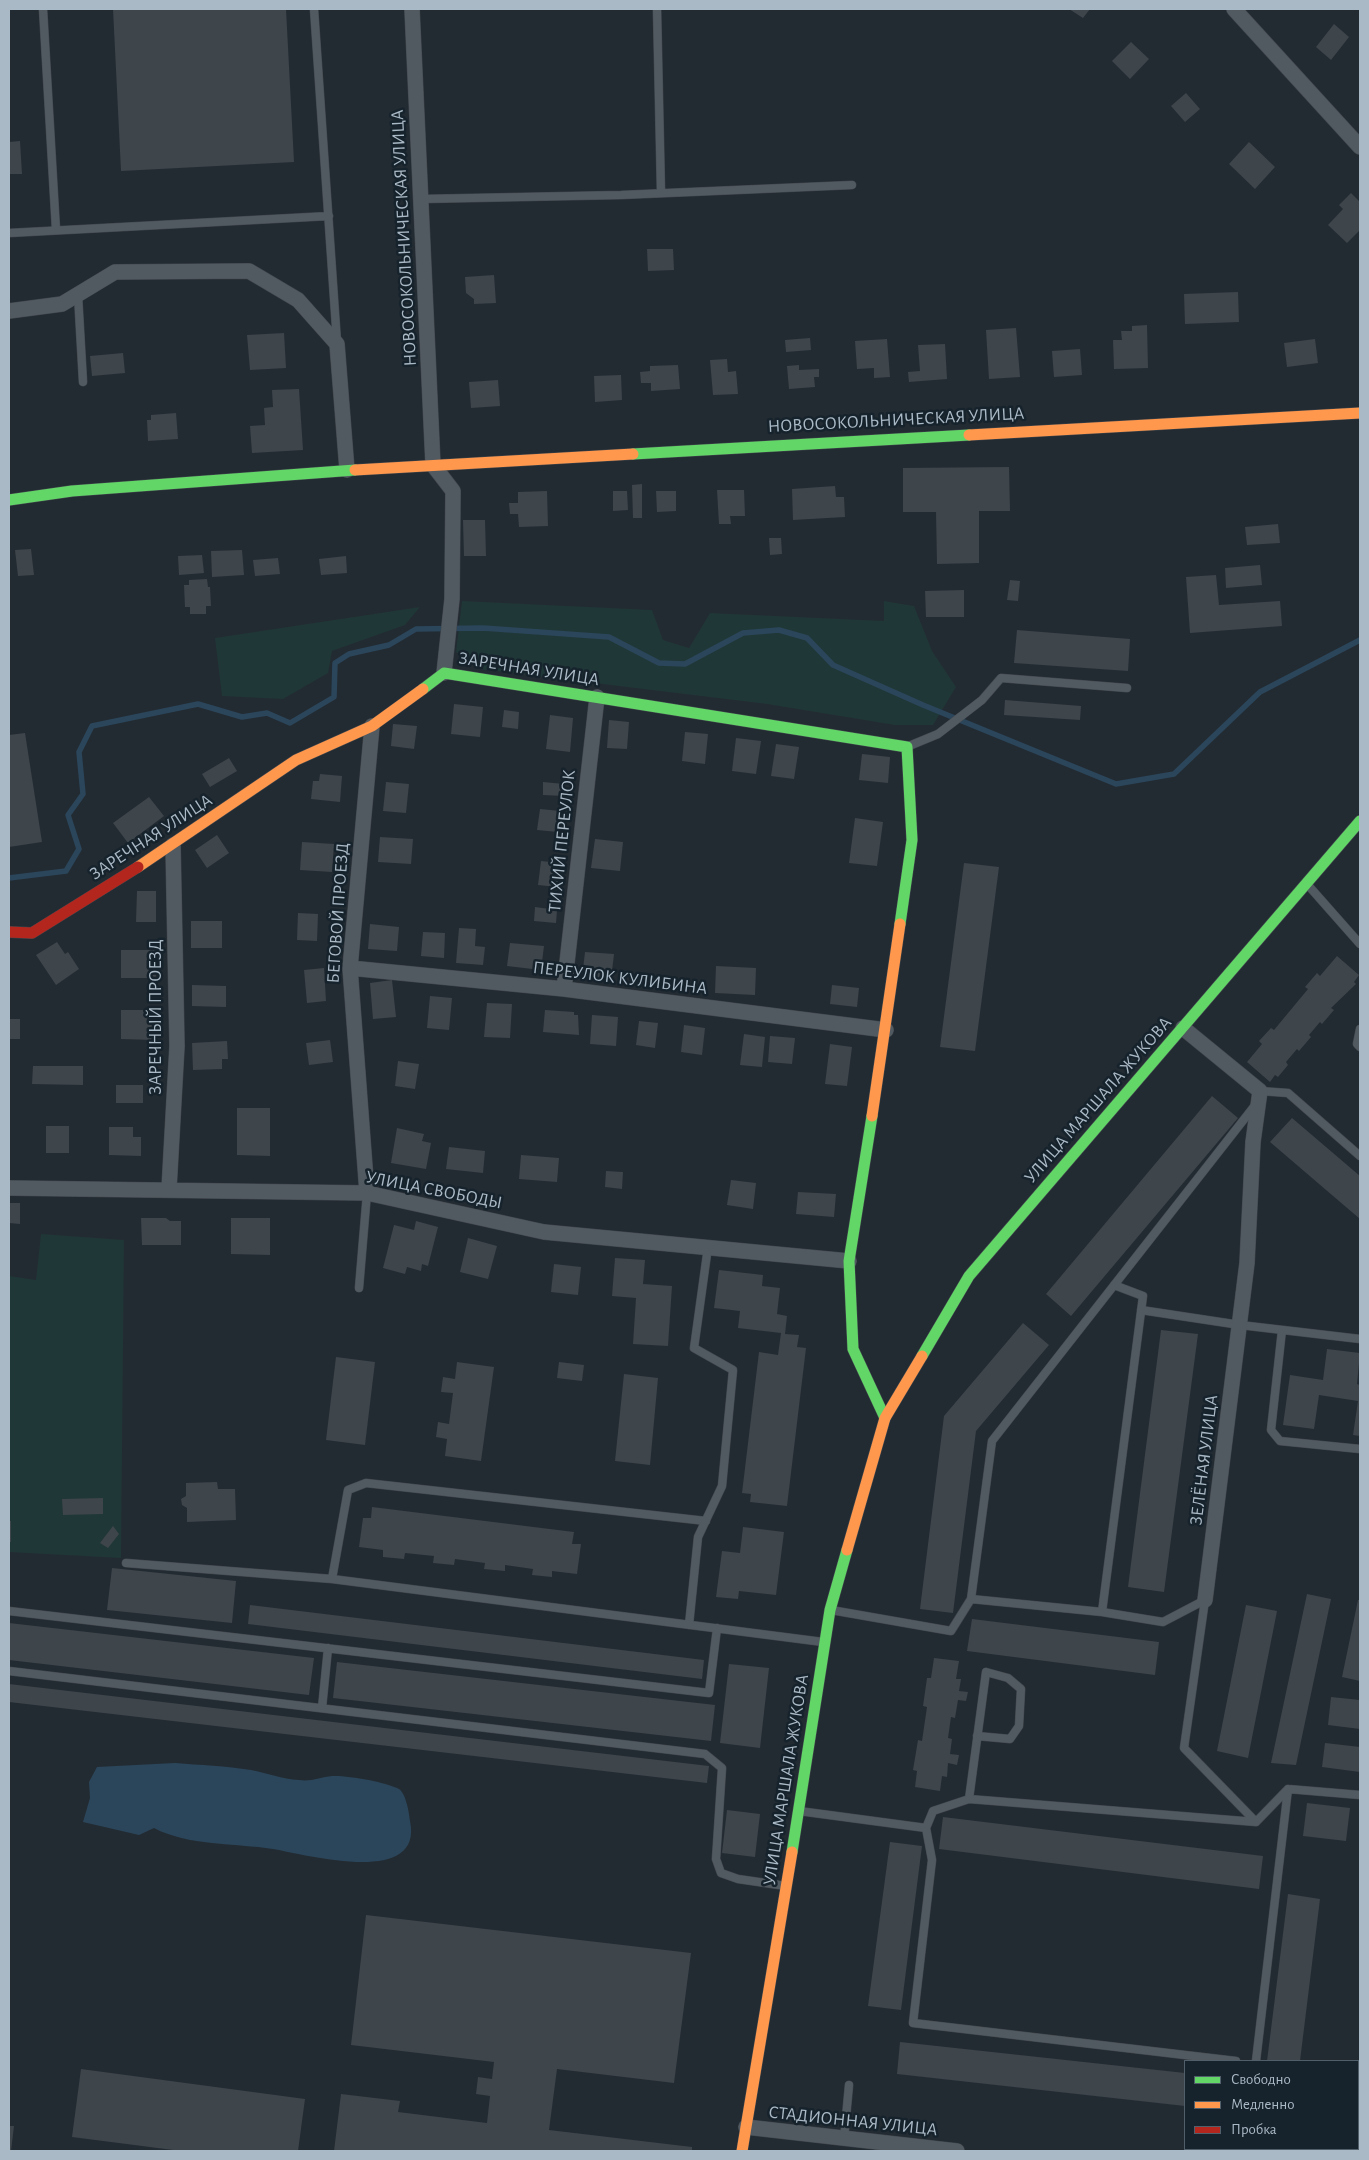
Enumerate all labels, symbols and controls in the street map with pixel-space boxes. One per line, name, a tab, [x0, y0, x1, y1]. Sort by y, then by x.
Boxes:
street label: НОВОСОКОЛЬНИЧЕСКАЯ УЛИЦА	[386, 109, 422, 367]
street label: НОВОСОКОЛЬНИЧЕСКАЯ УЛИЦА	[767, 402, 1025, 438]
street label: ЗАРЕЧНАЯ УЛИЦА	[457, 647, 601, 691]
street label: ТИХИЙ ПЕРЕУЛОК	[544, 769, 580, 913]
street label: ЗАРЕЧНАЯ УЛИЦА	[86, 789, 216, 885]
street label: БЕГОВОЙ ПРОЕЗД	[322, 842, 354, 984]
street label: ЗАРЕЧНЫЙ ПРОЕЗД	[145, 939, 167, 1095]
street label: ПЕРЕУЛОК КУЛИБИНА	[531, 957, 709, 999]
street label: УЛИЦА МАРШАЛА ЖУКОВА	[1020, 1012, 1176, 1188]
street label: УЛИЦА СВОБОДЫ	[364, 1166, 504, 1214]
street label: ЗЕЛЁНАЯ УЛИЦА	[1185, 1394, 1223, 1526]
street label: УЛИЦА МАРШАЛА ЖУКОВА	[759, 1673, 813, 1887]
legend	[1184, 2060, 1359, 2150]
text: Свободно	[1231, 2072, 1291, 2087]
text: Медленно	[1231, 2097, 1295, 2112]
street label: СТАДИОННАЯ УЛИЦА	[768, 2101, 938, 2141]
text: Пробка	[1231, 2122, 1277, 2137]

